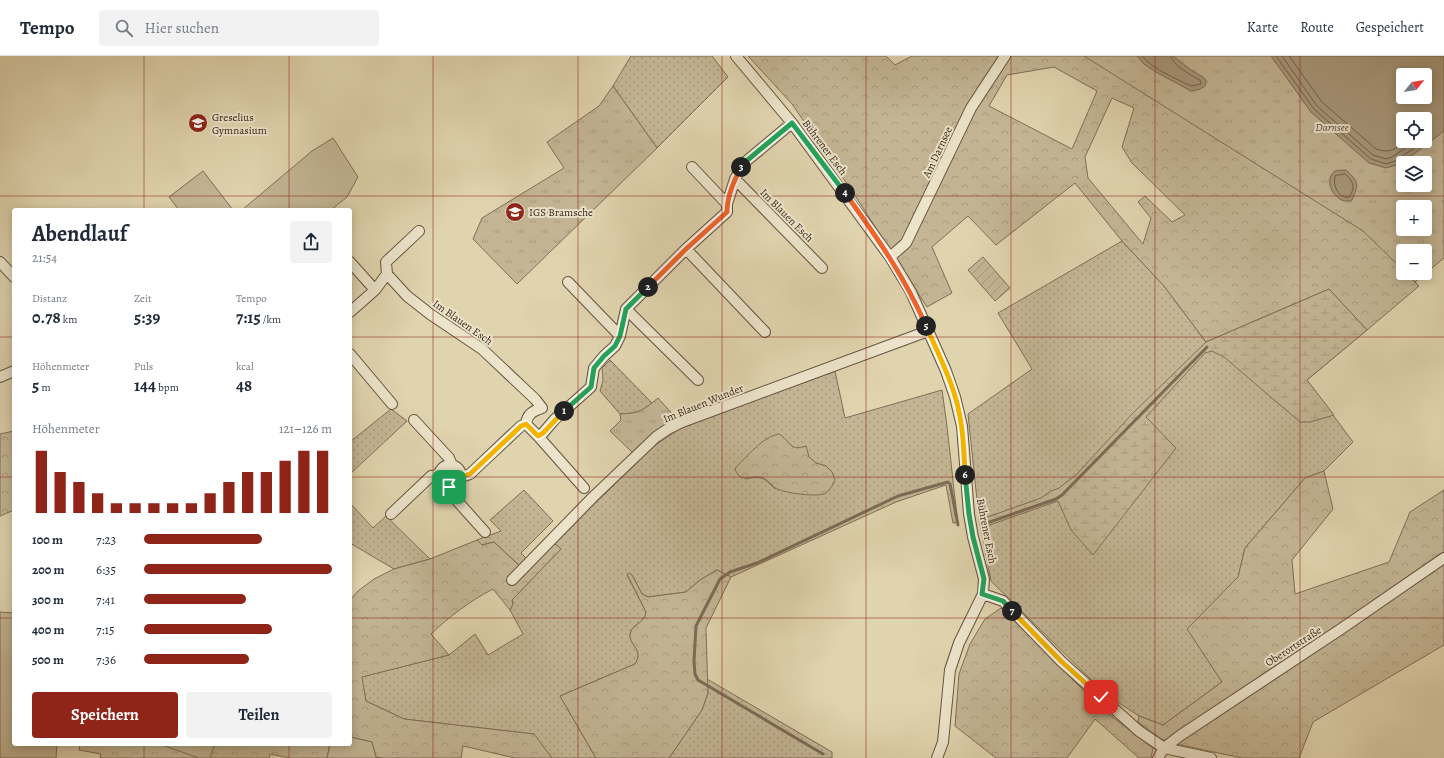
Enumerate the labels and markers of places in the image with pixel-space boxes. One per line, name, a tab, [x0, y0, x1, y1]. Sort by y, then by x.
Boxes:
place label: Greselius Gymnasium	[212, 110, 267, 138]
school or university icon: Greselius Gymnasium	[187, 112, 209, 134]
pin: 3	[731, 157, 751, 177]
pin: 4	[835, 183, 855, 203]
school or university icon: IGS Bramsche	[504, 201, 526, 223]
place label: IGS Bramsche	[529, 205, 593, 220]
pin: 2	[638, 277, 658, 297]
pin: 5	[916, 316, 936, 336]
pin: 1	[554, 401, 574, 421]
pin: 6	[955, 465, 975, 485]
pin	[432, 470, 466, 504]
pin: 7	[1002, 601, 1022, 621]
pin	[1084, 680, 1118, 714]

